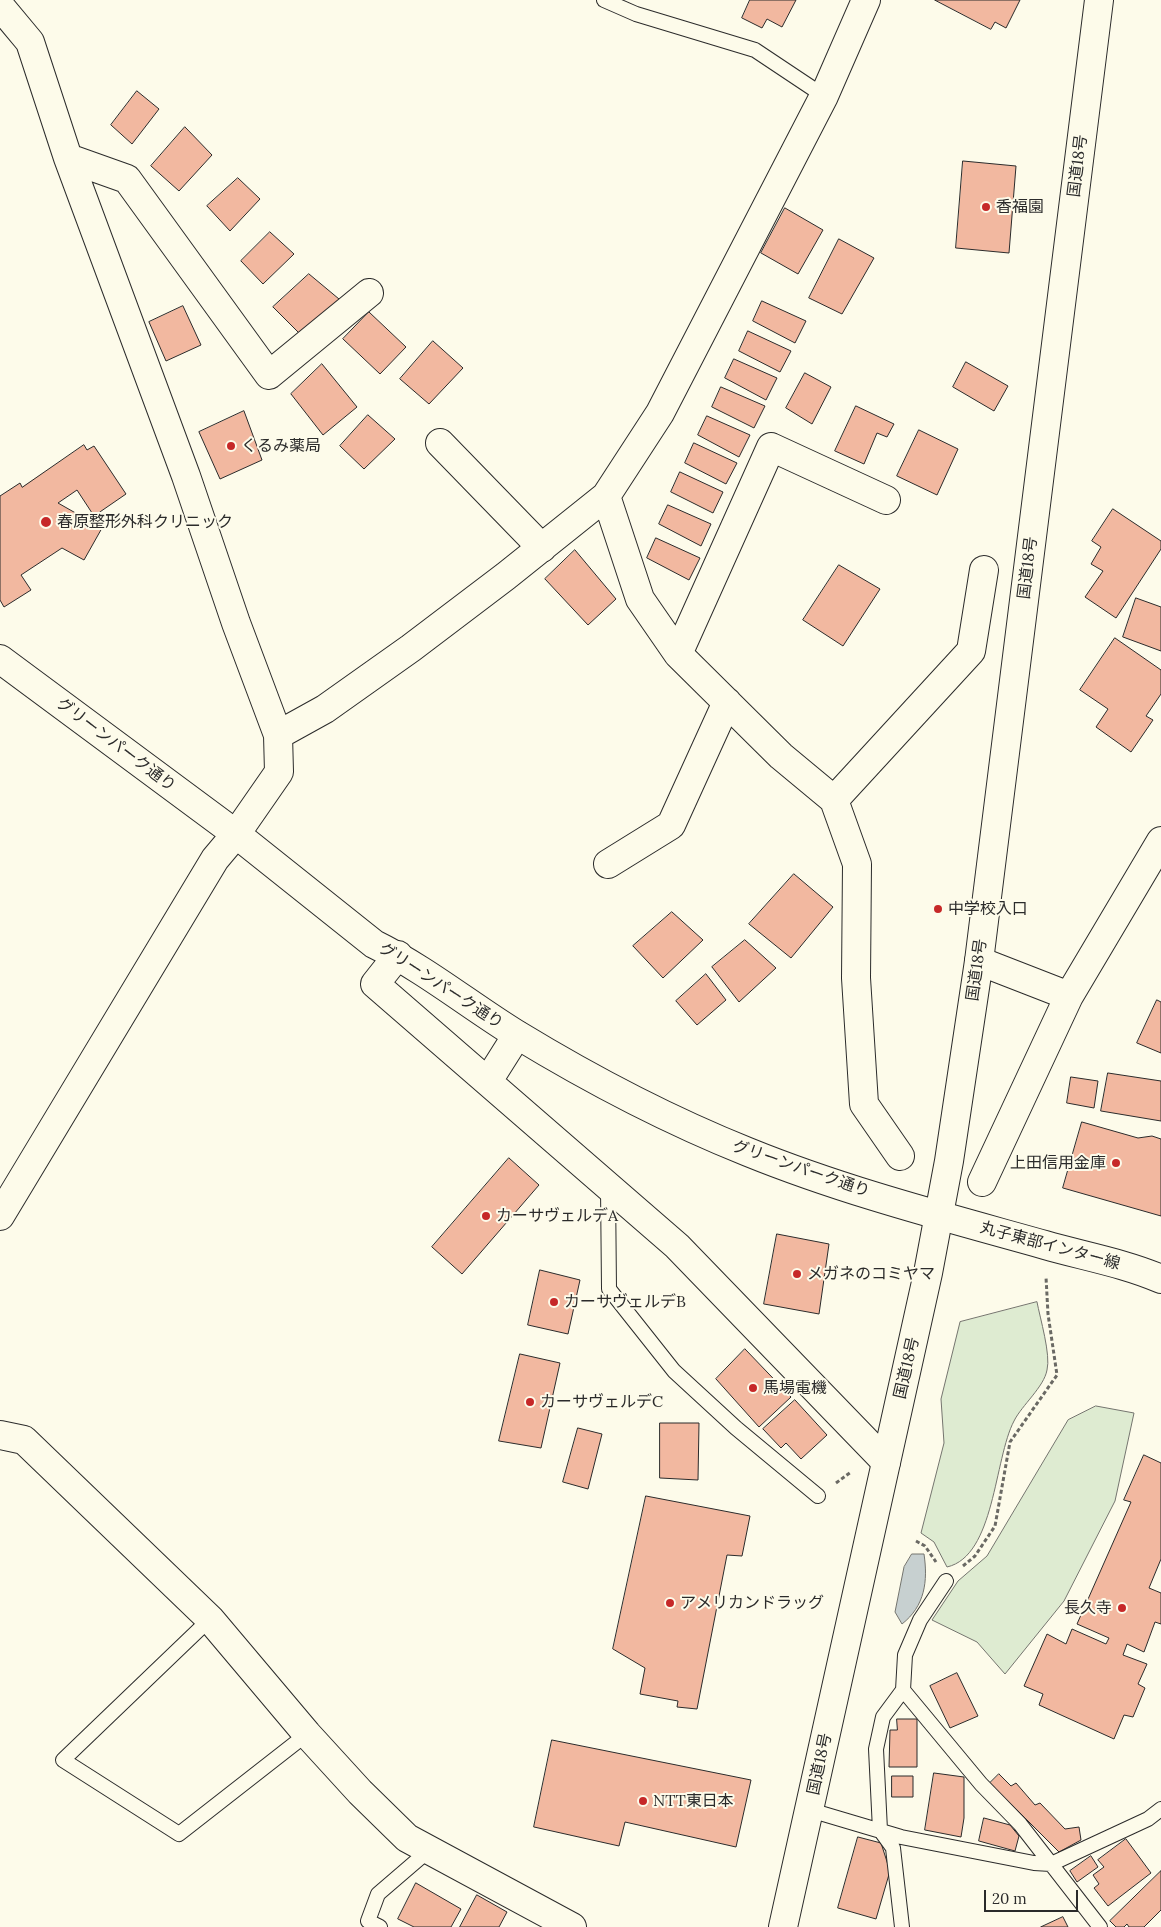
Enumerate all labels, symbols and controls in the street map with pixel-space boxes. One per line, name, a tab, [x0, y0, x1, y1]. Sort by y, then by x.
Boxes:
street label: 国道18号	[1065, 134, 1091, 198]
place label: 香福園	[996, 197, 1044, 217]
marker: 香福園	[980, 201, 992, 213]
place label: くるみ薬局	[241, 436, 321, 456]
marker: くるみ薬局	[225, 440, 237, 452]
place label: 春原整形外科クリニック	[57, 512, 233, 532]
marker: 春原整形外科クリニック	[39, 515, 53, 529]
street label: 国道18号	[1015, 536, 1041, 600]
street label: グリーンパーク通り	[53, 694, 179, 796]
place label: 中学校入口	[948, 899, 1028, 919]
marker: 中学校入口	[932, 903, 944, 915]
street label: 国道18号	[963, 938, 991, 1002]
street label: グリーンパーク通り	[375, 939, 507, 1033]
street label: グリーンパーク通り	[730, 1136, 872, 1202]
place label: 上田信用金庫	[1010, 1153, 1106, 1173]
marker: 上田信用金庫	[1110, 1157, 1122, 1169]
place label: カーサヴェルデA	[496, 1206, 618, 1226]
marker: カーサヴェルデA	[480, 1210, 492, 1222]
street label: 丸子東部インター線	[978, 1218, 1122, 1274]
place label: メガネのコミヤマ	[807, 1264, 935, 1284]
marker: メガネのコミヤマ	[791, 1268, 803, 1280]
place label: カーサヴェルデB	[564, 1292, 686, 1312]
marker: カーサヴェルデB	[548, 1296, 560, 1308]
street label: 国道18号	[891, 1335, 923, 1401]
place label: 馬場電機	[763, 1378, 827, 1398]
marker: 馬場電機	[747, 1382, 759, 1394]
place label: カーサヴェルデC	[540, 1392, 663, 1412]
marker: カーサヴェルデC	[524, 1396, 536, 1408]
place label: アメリカンドラッグ	[680, 1593, 824, 1613]
marker: アメリカンドラッグ	[664, 1597, 676, 1609]
place label: 長久寺	[1064, 1598, 1112, 1618]
marker: 長久寺	[1116, 1602, 1128, 1614]
street label: 国道18号	[804, 1731, 836, 1797]
place label: NTT東日本	[653, 1791, 734, 1811]
marker: NTT東日本	[637, 1795, 649, 1807]
scale bar	[986, 1880, 1080, 1912]
text: 20 m	[992, 1889, 1027, 1908]

